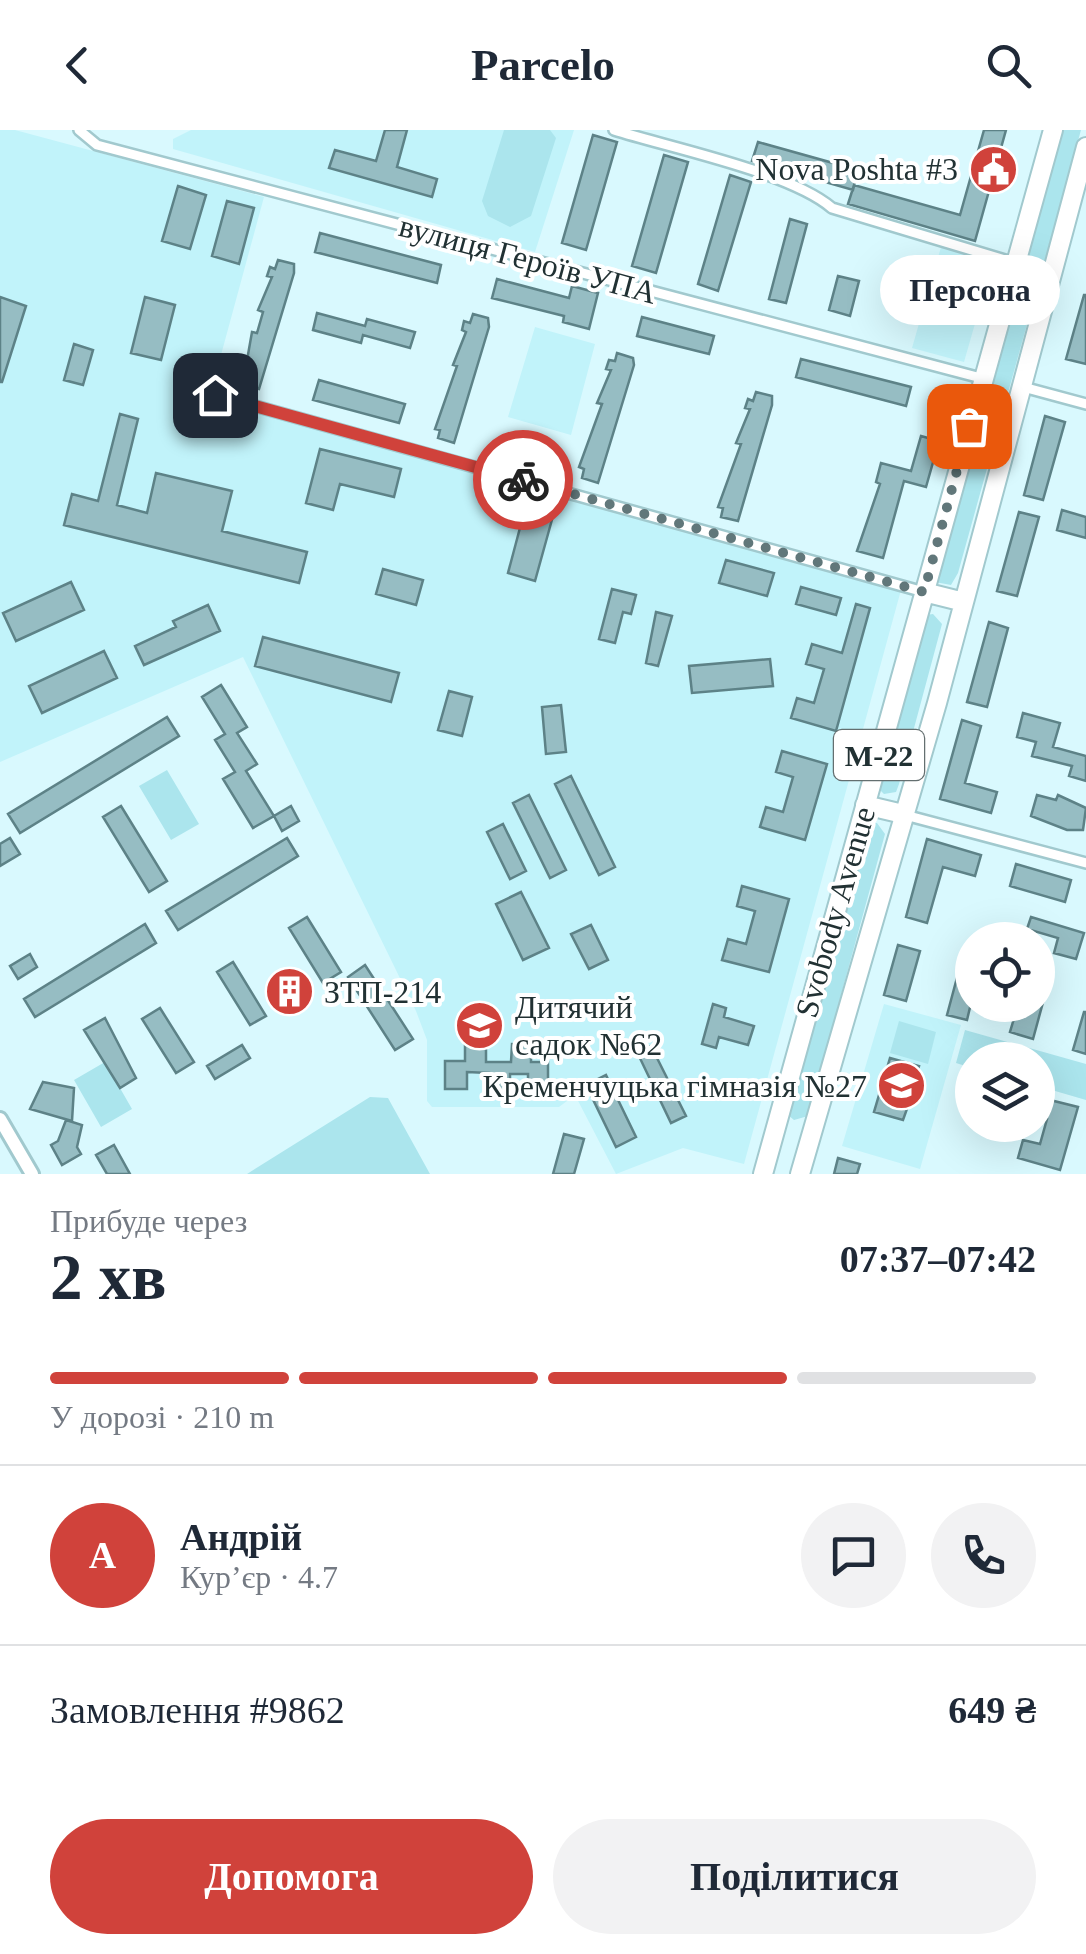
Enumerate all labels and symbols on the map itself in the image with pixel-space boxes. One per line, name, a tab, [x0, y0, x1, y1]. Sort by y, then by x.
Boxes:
public building icon: Nova Poshta #3	[967, 143, 1019, 195]
place label: Nova Poshta #3	[755, 151, 958, 187]
street label: вулиця Героїв УПА	[396, 207, 660, 311]
callout: Персона	[879, 256, 1059, 326]
pin	[173, 353, 258, 438]
pin	[927, 384, 1012, 469]
courier	[473, 430, 573, 530]
road number: М-22	[834, 730, 924, 780]
street label: Svobody Avenue	[788, 803, 882, 1021]
building icon: ЗТП-214	[263, 966, 315, 1018]
place label: ЗТП-214	[324, 974, 441, 1010]
place label: Дитячий садок №62	[515, 989, 662, 1062]
school or university icon: Дитячий садок №62	[454, 999, 506, 1051]
school or university icon: Кременчуцька гімназія №27	[876, 1060, 928, 1112]
place label: Кременчуцька гімназія №27	[482, 1068, 867, 1104]

